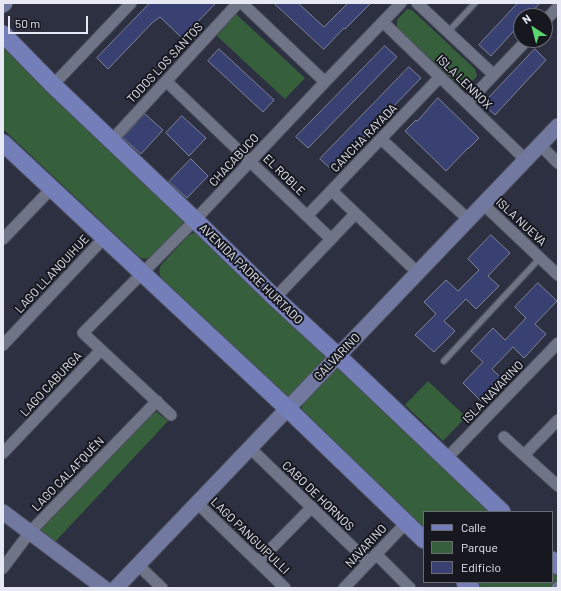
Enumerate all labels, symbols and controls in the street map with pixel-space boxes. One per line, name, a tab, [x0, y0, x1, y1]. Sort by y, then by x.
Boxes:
scale bar	[10, 8, 90, 34]
north arrow	[513, 8, 553, 48]
text: N	[519, 11, 533, 26]
text: 50 m	[15, 16, 40, 30]
street label: TODOS LOS SANTOS	[124, 20, 206, 106]
street label: ISLA LENNOX	[433, 52, 495, 112]
street label: CANCHA RAYADA	[328, 101, 400, 175]
street label: CHACABUCO	[206, 131, 262, 189]
street label: EL ROBLE	[260, 151, 308, 199]
street label: ISLA NUEVA	[493, 195, 549, 249]
street label: AVENIDA PADRE HURTADO	[196, 221, 306, 327]
street label: LAGO LLANQUIHUE	[12, 232, 92, 316]
street label: GALVARINO	[311, 330, 363, 384]
street label: LAGO CABURGA	[17, 349, 85, 419]
street label: ISLA NAVARINO	[460, 358, 526, 426]
street label: LAGO CALAFQUÉN	[29, 434, 107, 514]
street label: CABO DE HORNOS	[279, 458, 357, 534]
street label: LAGO PANGUIPULLI	[208, 495, 292, 577]
legend	[423, 511, 553, 583]
text: Calle	[461, 520, 486, 534]
street label: NAVARINO	[342, 521, 390, 571]
text: Parque	[461, 540, 498, 554]
text: Edificio	[461, 560, 501, 574]

